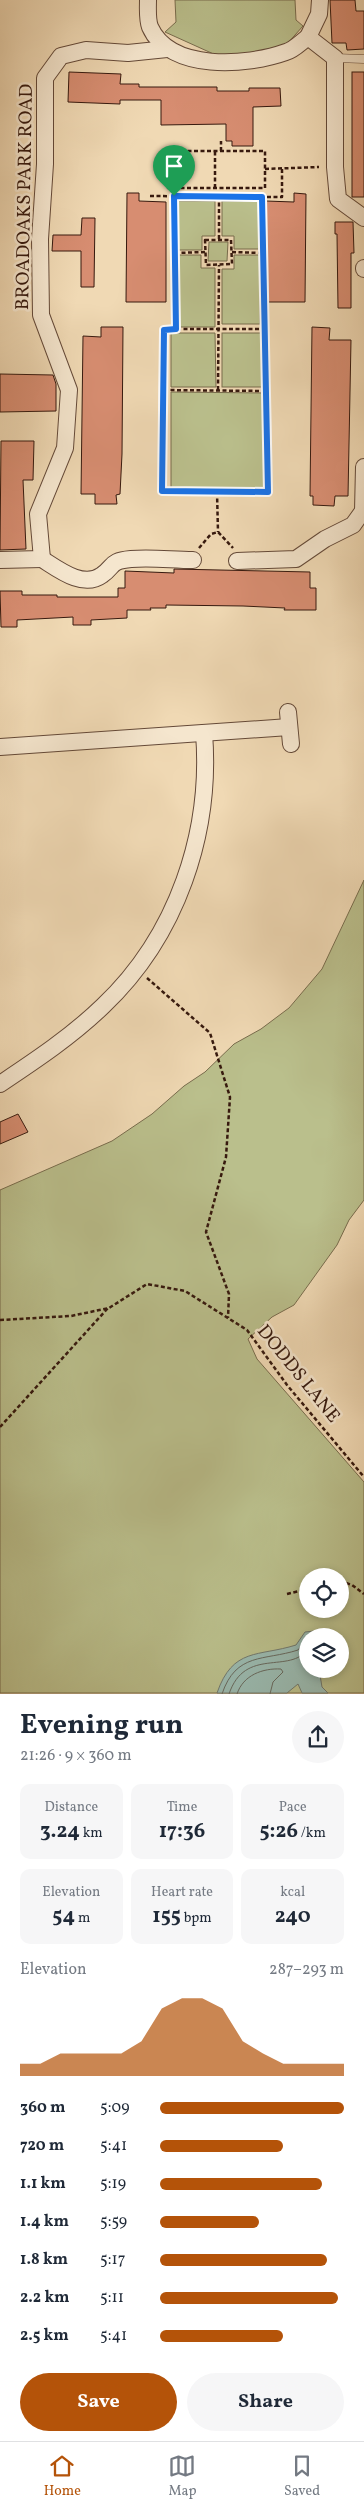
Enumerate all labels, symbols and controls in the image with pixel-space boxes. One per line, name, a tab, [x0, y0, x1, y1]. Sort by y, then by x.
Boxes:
street label: BROADOAKS PARK ROAD	[10, 83, 40, 310]
pin	[153, 145, 195, 196]
icon: arrive	[160, 152, 188, 180]
street label: DODDS LANE	[250, 1319, 346, 1429]
map controls	[299, 1568, 349, 1678]
button: locate	[299, 1568, 349, 1618]
button: layers	[299, 1628, 349, 1678]
text: Evening run	[20, 1706, 184, 1745]
button: share	[292, 1711, 344, 1763]
text: 21:26 · 9 × 360 m	[20, 1745, 132, 1767]
text: Distance	[45, 1798, 98, 1817]
text: Time	[167, 1798, 197, 1817]
text: Pace	[279, 1798, 307, 1817]
text: 3.24	[40, 1817, 80, 1846]
text: 17:36	[159, 1817, 205, 1846]
text: 5:26	[259, 1817, 298, 1846]
text: km	[80, 1824, 103, 1843]
text: /km	[298, 1824, 326, 1843]
text: Elevation	[42, 1883, 100, 1902]
text: Heart rate	[151, 1883, 213, 1902]
text: kcal	[280, 1883, 305, 1902]
text: 54	[52, 1902, 75, 1931]
text: 155	[152, 1902, 181, 1931]
text: 240	[275, 1902, 311, 1931]
text: m	[75, 1909, 90, 1928]
text: bpm	[181, 1909, 212, 1928]
text: Elevation	[20, 1959, 87, 1981]
text: 287–293 m	[269, 1959, 344, 1981]
text: 360 m	[20, 2097, 65, 2119]
text: 5:09	[100, 2097, 130, 2119]
text: 720 m	[20, 2135, 64, 2157]
text: 5:41	[100, 2135, 127, 2157]
text: 1.1 km	[20, 2173, 66, 2195]
text: 5:19	[100, 2173, 126, 2195]
text: 1.4 km	[20, 2211, 69, 2233]
text: 5:59	[100, 2211, 127, 2233]
text: 1.8 km	[20, 2249, 68, 2271]
text: 5:17	[100, 2249, 125, 2271]
text: 2.2 km	[20, 2287, 70, 2309]
text: 5:11	[100, 2287, 124, 2309]
text: 2.5 km	[20, 2325, 69, 2347]
text: 5:41	[100, 2325, 127, 2347]
button: Save	[20, 2373, 177, 2431]
button: Share	[187, 2373, 344, 2431]
tab: Home	[44, 2452, 81, 2501]
tab: Map	[168, 2452, 196, 2501]
tab: Saved	[284, 2452, 320, 2501]

